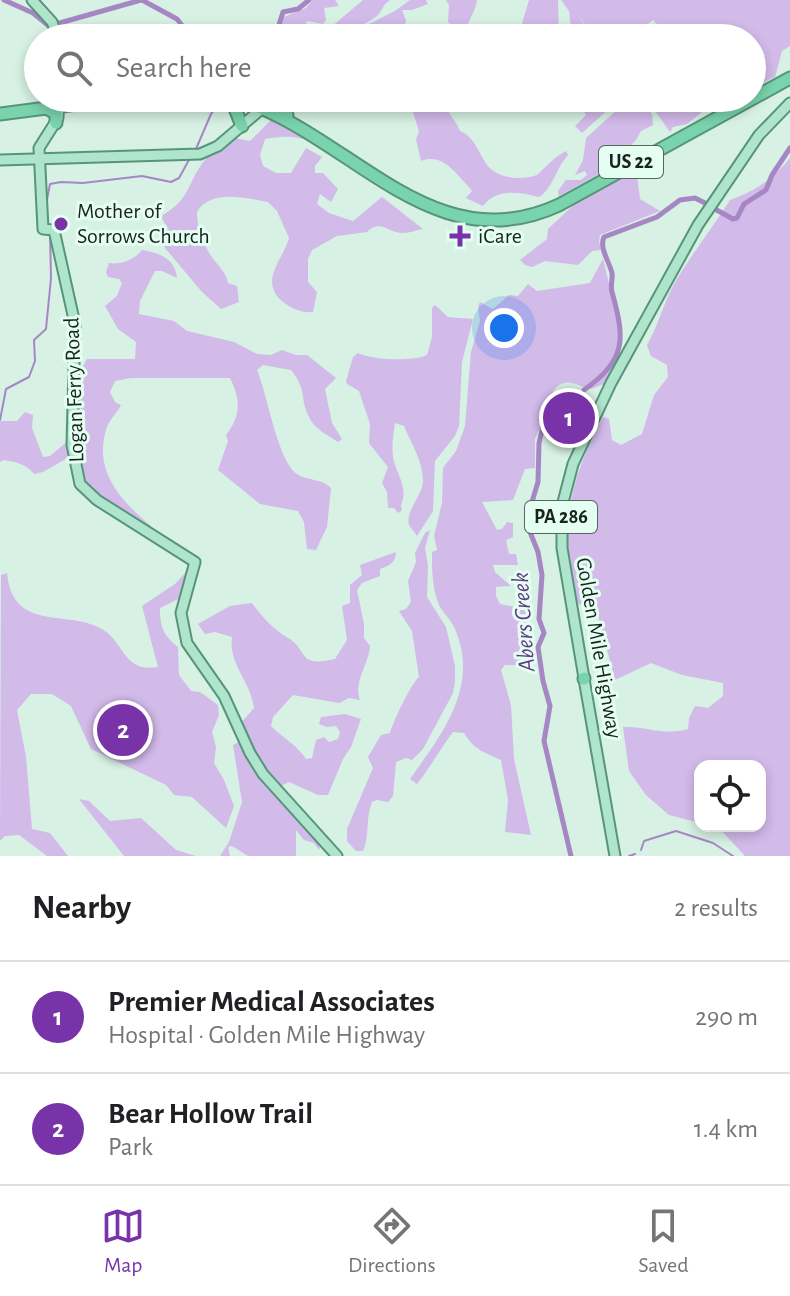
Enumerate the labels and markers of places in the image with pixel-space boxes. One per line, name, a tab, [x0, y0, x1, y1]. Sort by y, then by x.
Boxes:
place label: Mother of Sorrows Church	[77, 200, 210, 247]
marker: Mother of Sorrows Church	[52, 215, 70, 233]
marker: iCare	[449, 225, 471, 247]
place label: iCare	[478, 225, 522, 247]
pin: 1	[543, 388, 595, 448]
pin: 2	[97, 700, 149, 760]

